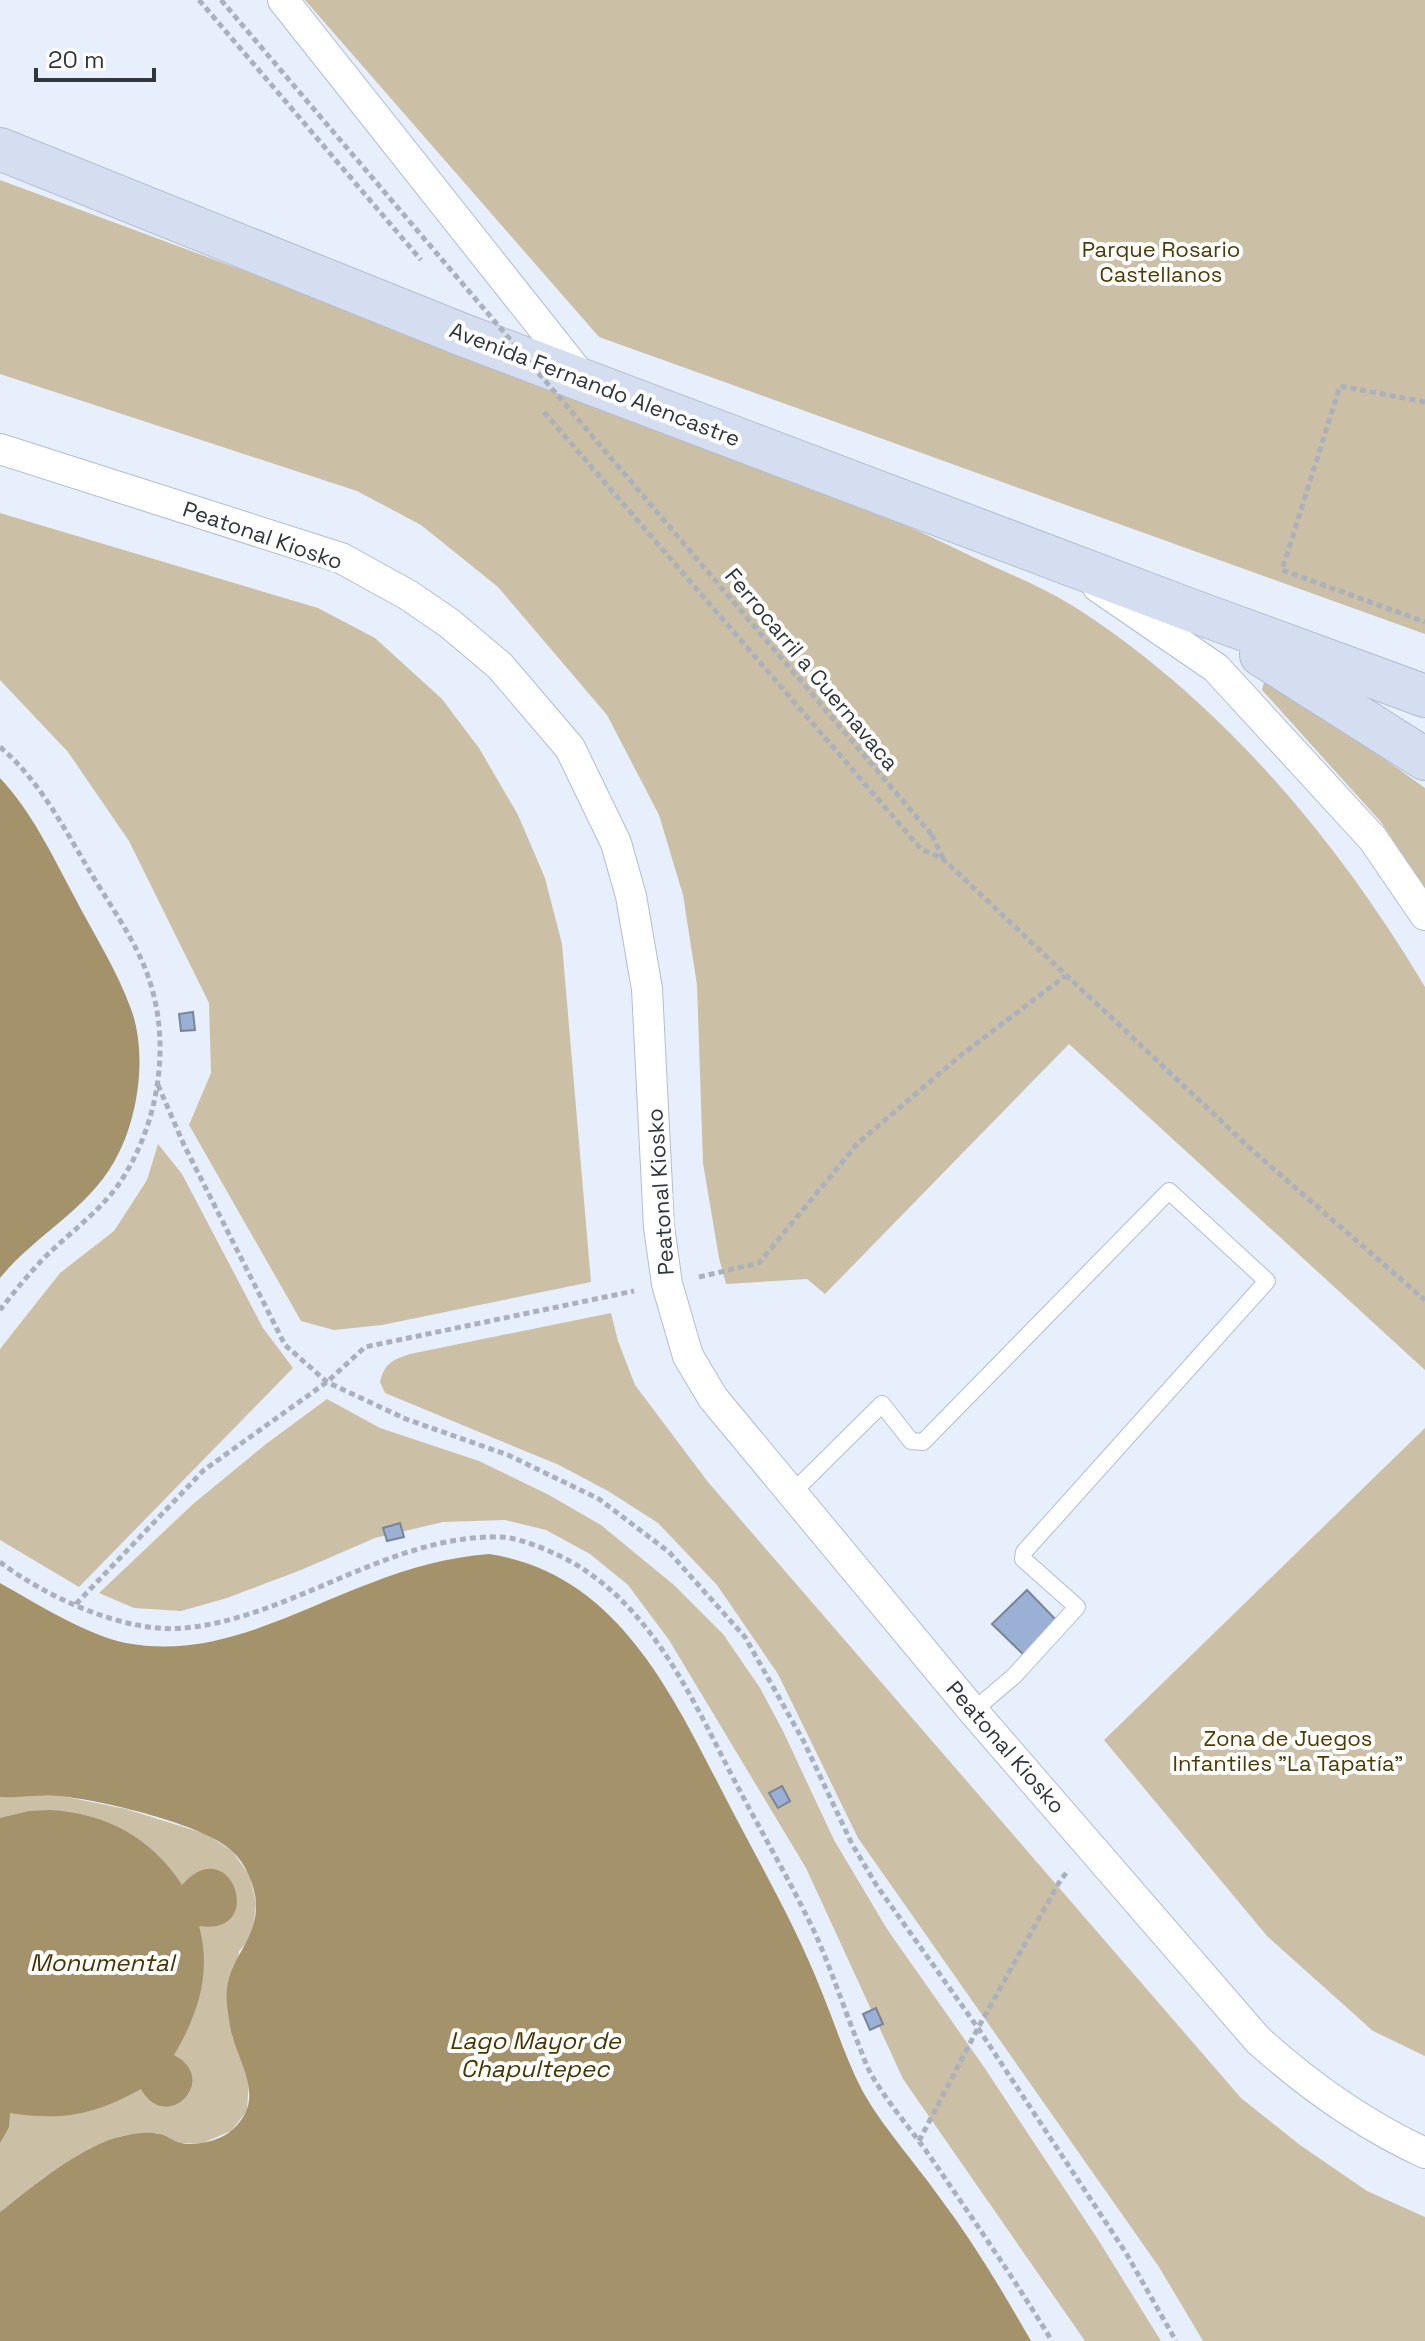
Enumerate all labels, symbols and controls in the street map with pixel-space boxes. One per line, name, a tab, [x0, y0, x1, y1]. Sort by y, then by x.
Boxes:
scale bar	[36, 32, 154, 82]
text: 20 m	[48, 44, 105, 75]
park label: Parque Rosario Castellanos	[1082, 235, 1240, 288]
street label: Avenida Fernando Alencastre	[446, 316, 744, 452]
street label: Peatonal Kiosko	[179, 495, 347, 575]
street label: Ferrocarril a Cuernavaca	[719, 562, 905, 776]
street label: Peatonal Kiosko	[640, 1108, 680, 1276]
street label: Peatonal Kiosko	[941, 1675, 1071, 1819]
park label: Zona de Juegos Infantiles "La Tapatía"	[1173, 1724, 1403, 1777]
water label: Monumental	[30, 1947, 177, 1978]
water label: Lago Mayor de Chapultepec	[449, 2025, 622, 2084]

